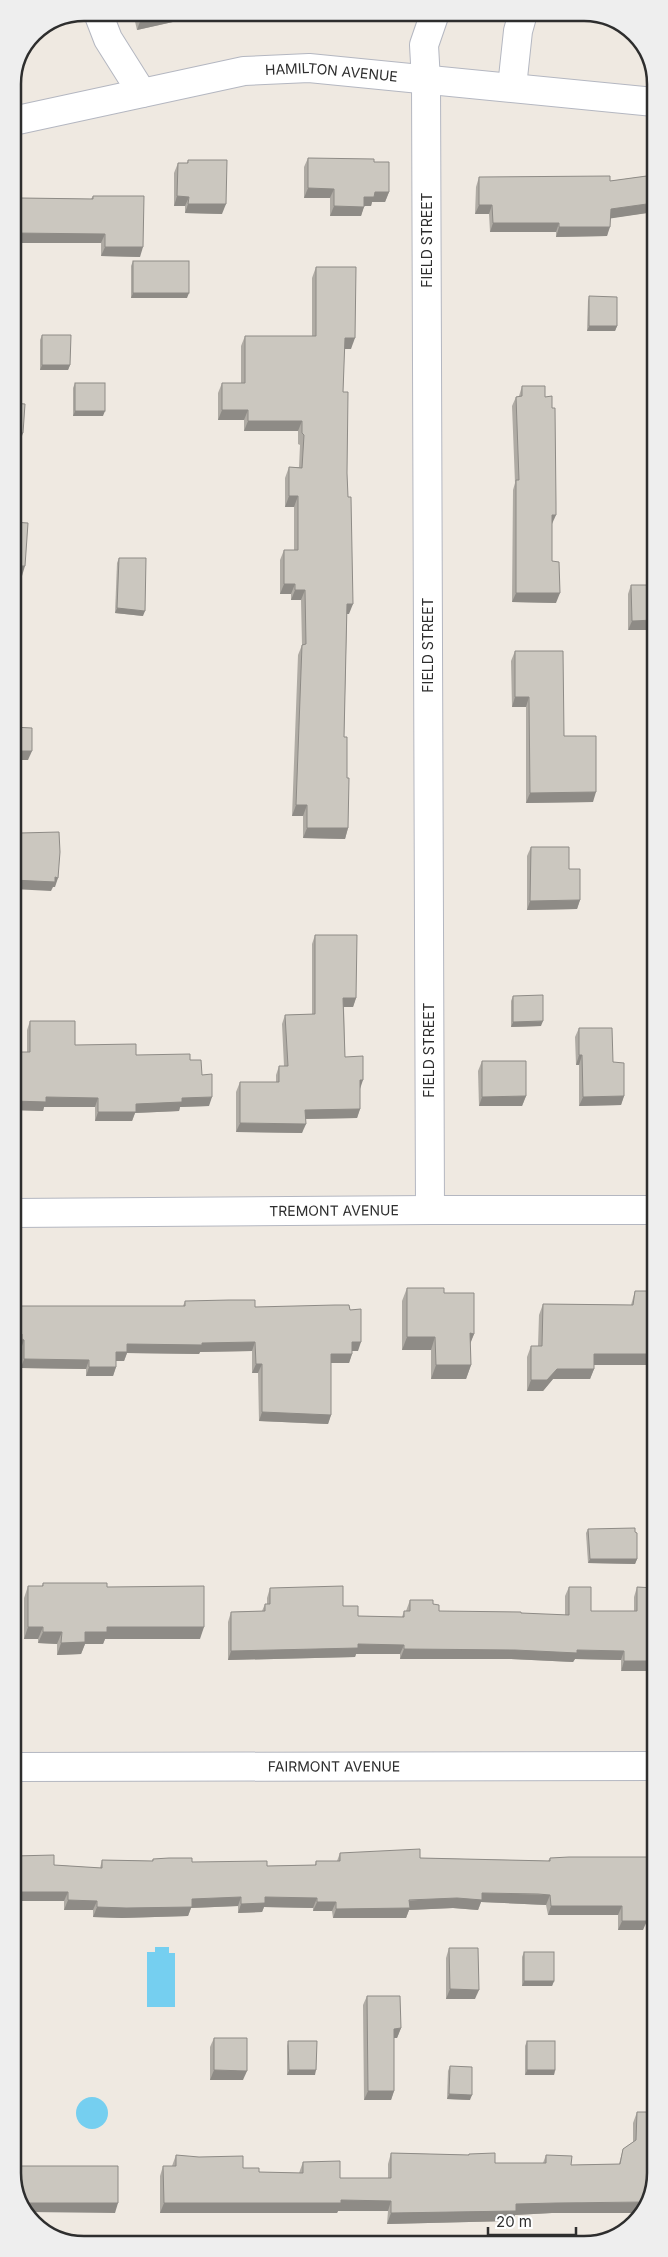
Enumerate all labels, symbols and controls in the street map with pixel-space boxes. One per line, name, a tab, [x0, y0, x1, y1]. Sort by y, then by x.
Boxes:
street label: HAMILTON AVENUE	[265, 59, 399, 85]
street label: FIELD STREET	[418, 192, 435, 288]
street label: FIELD STREET	[419, 597, 436, 693]
street label: FIELD STREET	[420, 1002, 437, 1098]
street label: TREMONT AVENUE	[269, 1201, 399, 1219]
street label: FAIRMONT AVENUE	[268, 1757, 400, 1775]
scale bar	[488, 2204, 576, 2236]
text: 20 m	[496, 2212, 532, 2231]

